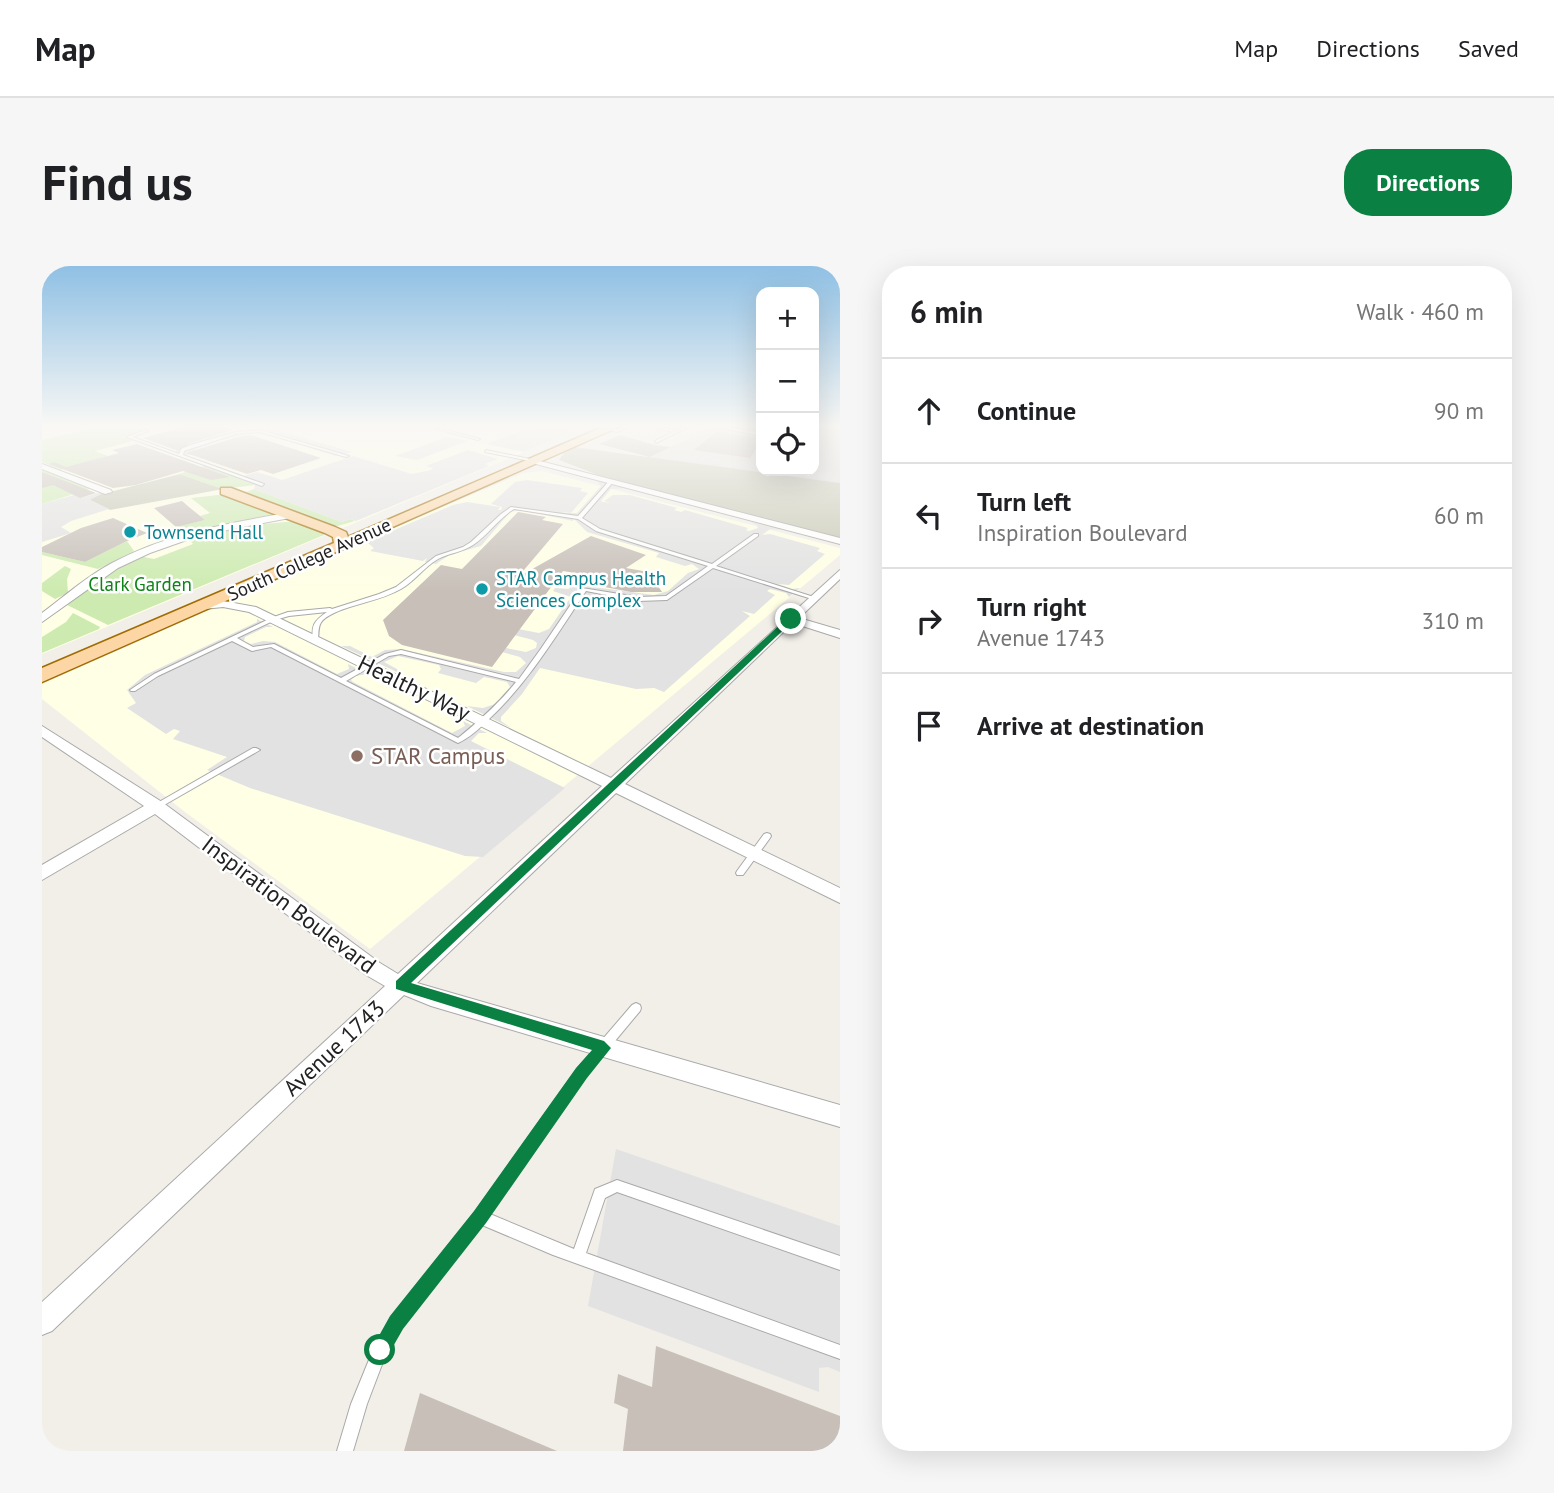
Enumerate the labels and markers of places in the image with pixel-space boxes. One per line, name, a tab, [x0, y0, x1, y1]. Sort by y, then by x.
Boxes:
place label: Townsend Hall	[144, 520, 264, 544]
marker: Townsend Hall	[122, 524, 138, 540]
place label: STAR Campus Health Sciences Complex	[496, 566, 666, 612]
marker: STAR Campus Health Sciences Complex	[474, 581, 490, 597]
place label: STAR Campus	[371, 741, 505, 770]
marker: STAR Campus	[349, 748, 365, 764]

